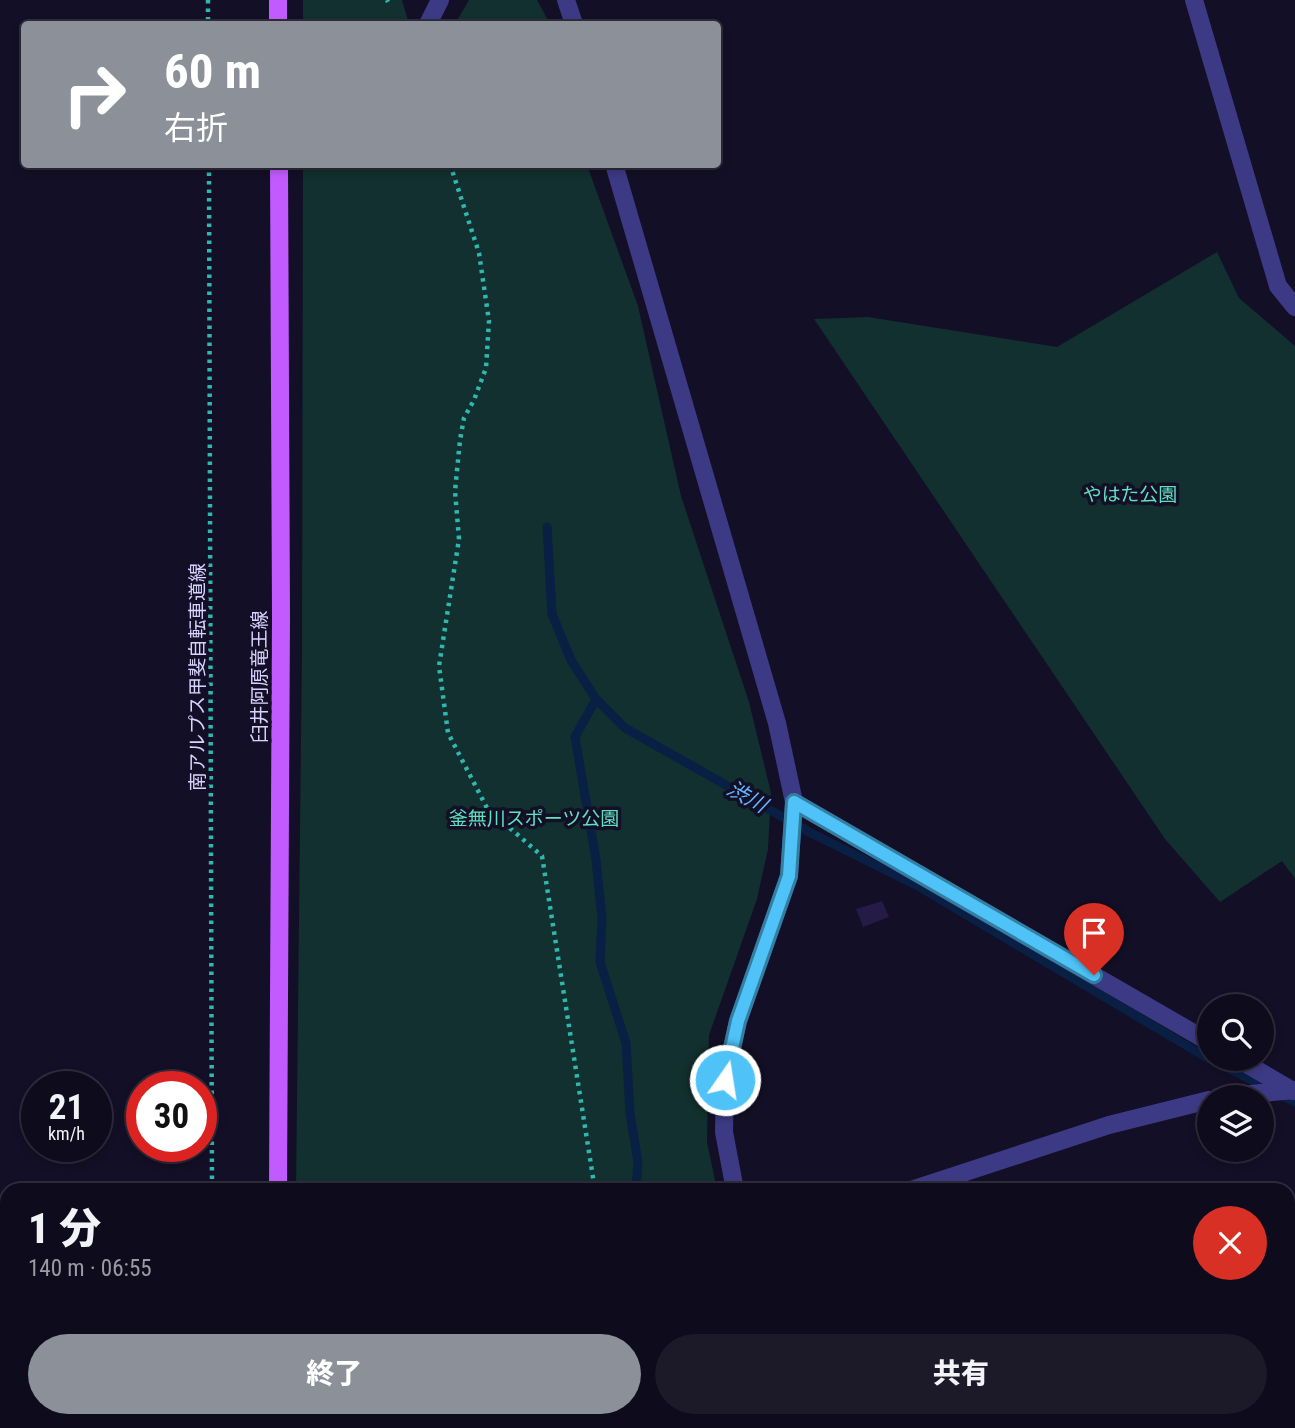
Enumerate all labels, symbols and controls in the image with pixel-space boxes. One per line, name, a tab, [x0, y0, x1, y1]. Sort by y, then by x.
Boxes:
text: 60 m	[164, 43, 261, 100]
icon: right	[49, 49, 140, 140]
text: 右折	[164, 109, 228, 147]
park label: やはた公園	[1083, 483, 1177, 506]
street label: 南アルプス甲斐自転車道線	[186, 563, 209, 791]
street label: 臼井阿原竜王線	[248, 610, 271, 744]
water label: 渋川	[723, 776, 773, 819]
park label: 釜無川スポーツ公園	[449, 807, 619, 830]
pin	[1064, 903, 1124, 975]
icon: arrive	[1075, 914, 1113, 952]
map controls	[1197, 994, 1274, 1162]
button: search	[1197, 994, 1274, 1071]
position arrow	[688, 1043, 762, 1117]
speed limit sign: 30	[126, 1071, 217, 1162]
button: layers	[1197, 1085, 1274, 1162]
text: 21	[49, 1087, 84, 1128]
text: km/h	[48, 1123, 85, 1144]
text: 1 分	[28, 1204, 101, 1253]
button: close	[1193, 1206, 1267, 1280]
text: 140 m · 06:55	[28, 1255, 152, 1282]
button: 終了	[28, 1334, 641, 1414]
button: 共有	[655, 1334, 1267, 1414]

